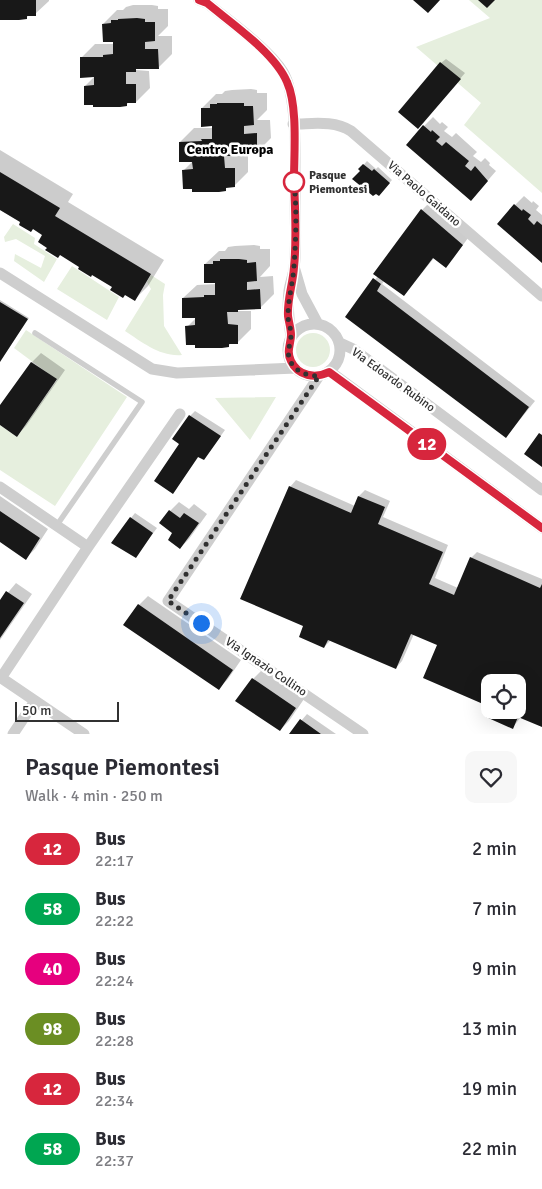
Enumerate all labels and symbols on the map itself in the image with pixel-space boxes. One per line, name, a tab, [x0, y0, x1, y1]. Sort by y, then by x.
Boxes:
district label: Centro Europa	[187, 141, 273, 158]
street label: Via Paolo Gaidano	[384, 158, 464, 230]
place label: Pasque Piemontesi	[309, 168, 367, 197]
marker: Pasque Piemontesi	[283, 171, 305, 193]
street label: Via Edoardo Rubino	[348, 345, 438, 415]
line badge: 12	[404, 428, 450, 460]
your location	[189, 611, 214, 636]
street label: Via Ignazio Collino	[222, 634, 310, 700]
scale bar	[15, 699, 119, 722]

